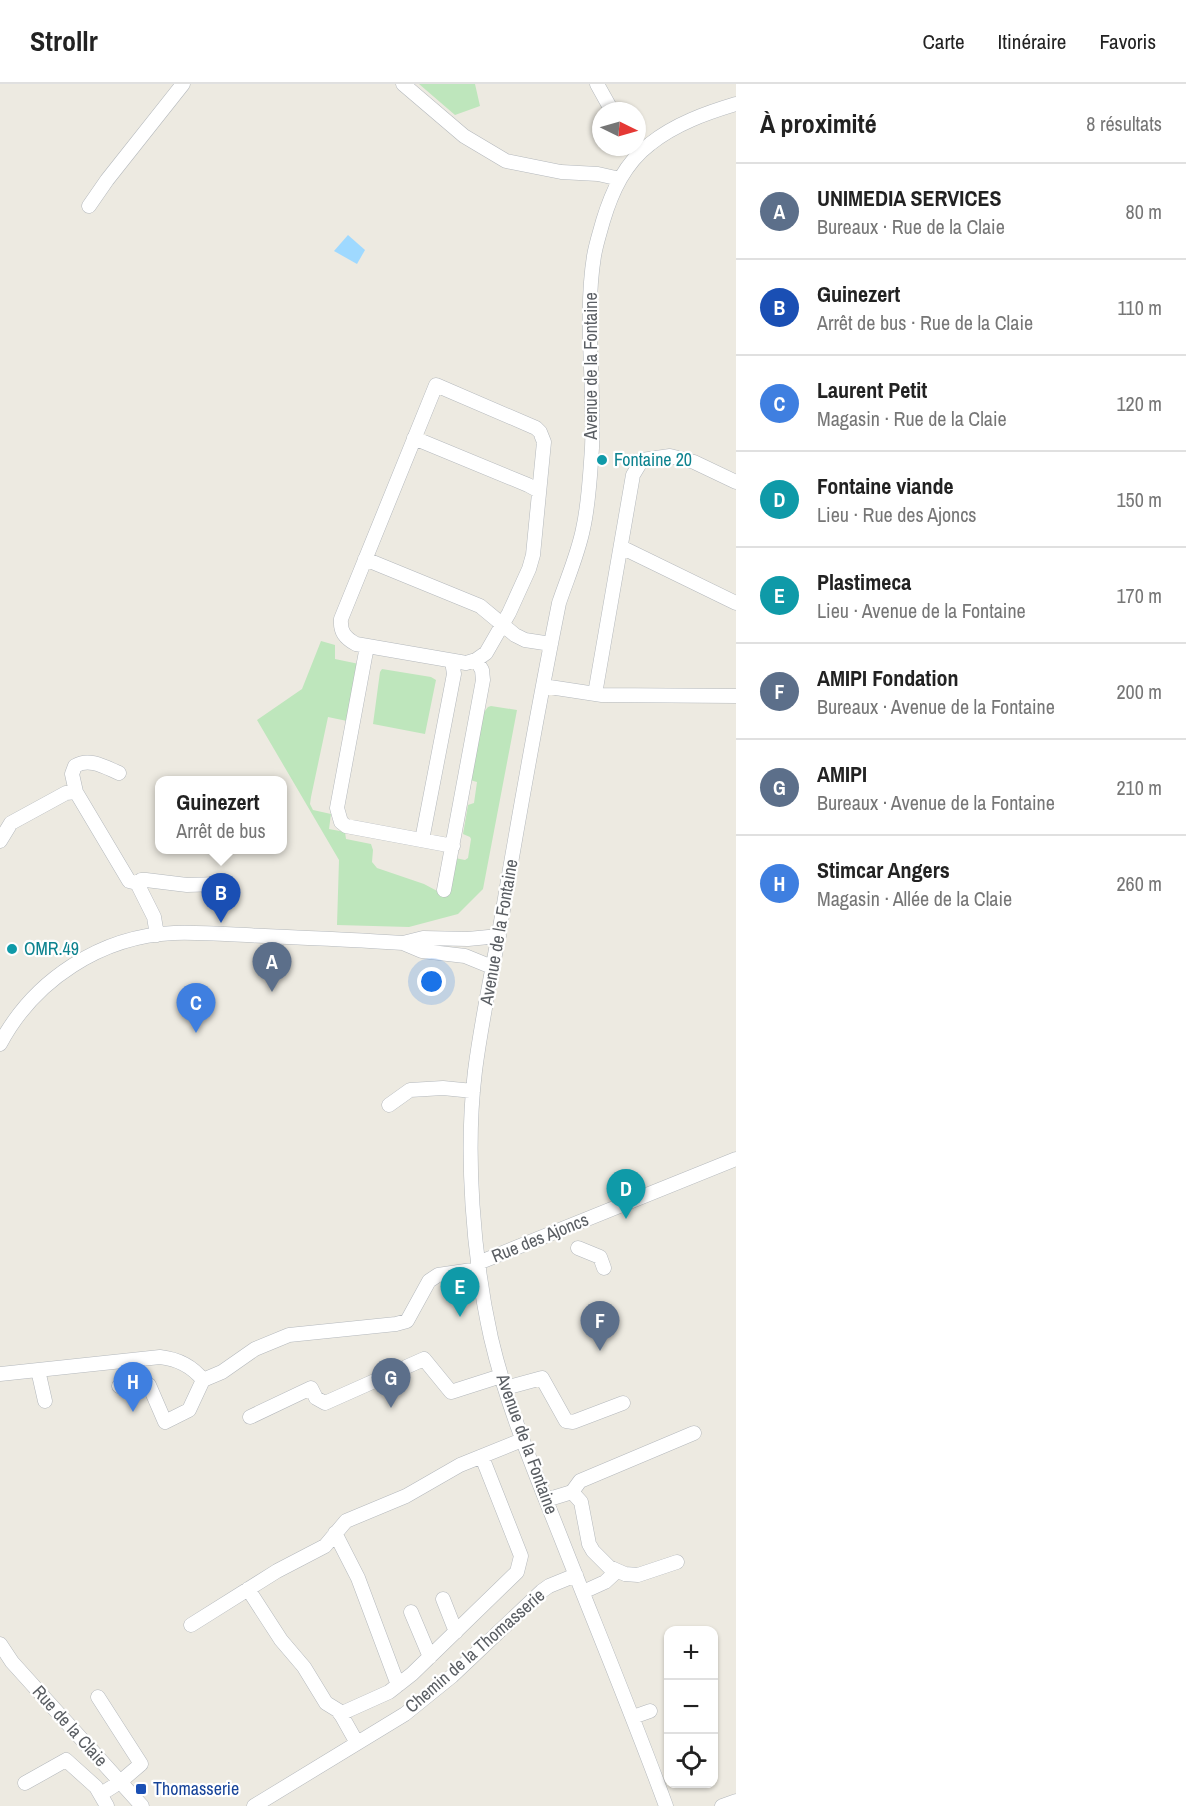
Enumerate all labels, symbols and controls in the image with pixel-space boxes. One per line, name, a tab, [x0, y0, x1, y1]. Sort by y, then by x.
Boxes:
text: Strollr	[30, 22, 98, 60]
text: Carte	[922, 27, 965, 56]
text: Itinéraire	[998, 27, 1066, 56]
text: Favoris	[1099, 27, 1156, 56]
north arrow	[592, 102, 646, 156]
text: À proximité	[760, 106, 877, 141]
text: 8 résultats	[1086, 110, 1162, 137]
text: UNIMEDIA SERVICES	[817, 183, 1001, 213]
text: A	[774, 198, 785, 225]
text: 80 m	[1126, 198, 1162, 225]
text: Bureaux · Rue de la Claie	[817, 213, 1005, 240]
text: Guinezert	[817, 279, 900, 309]
street label: Avenue de la Fontaine	[578, 292, 603, 441]
text: B	[774, 294, 785, 321]
text: 110 m	[1118, 294, 1162, 321]
text: Arrêt de bus · Rue de la Claie	[817, 309, 1033, 336]
text: Laurent Petit	[817, 375, 927, 405]
text: C	[774, 390, 785, 417]
text: 120 m	[1116, 390, 1162, 417]
text: Magasin · Rue de la Claie	[817, 405, 1007, 432]
place label: Fontaine 20	[614, 447, 692, 472]
marker: Fontaine 20	[595, 453, 609, 467]
text: Fontaine viande	[817, 471, 953, 501]
text: D	[774, 486, 785, 513]
text: 150 m	[1116, 486, 1162, 513]
text: Lieu · Rue des Ajoncs	[817, 501, 977, 528]
text: Plastimeca	[817, 567, 911, 597]
text: E	[774, 582, 785, 609]
text: 170 m	[1116, 582, 1162, 609]
text: Lieu · Avenue de la Fontaine	[817, 597, 1026, 624]
text: AMIPI Fondation	[817, 663, 958, 693]
text: F	[774, 678, 785, 705]
text: 200 m	[1116, 678, 1162, 705]
text: Bureaux · Avenue de la Fontaine	[817, 693, 1055, 720]
text: AMIPI	[817, 759, 867, 789]
text: G	[773, 774, 786, 801]
text: 210 m	[1116, 774, 1162, 801]
popup	[155, 776, 287, 854]
text: Guinezert	[176, 787, 260, 817]
text: Bureaux · Avenue de la Fontaine	[817, 789, 1055, 816]
text: Arrêt de bus	[176, 817, 266, 844]
text: Stimcar Angers	[817, 855, 950, 885]
street label: Avenue de la Fontaine	[473, 857, 524, 1008]
text: H	[774, 870, 785, 897]
text: 260 m	[1116, 870, 1162, 897]
pin: B	[202, 874, 240, 923]
text: Magasin · Allée de la Claie	[817, 885, 1012, 912]
place label: OMR.49	[24, 936, 79, 961]
marker: OMR.49	[5, 942, 19, 956]
pin: A	[252, 942, 292, 992]
your location	[417, 967, 446, 996]
pin: C	[176, 984, 216, 1033]
pin: D	[606, 1170, 646, 1219]
street label: Rue des Ajoncs	[488, 1207, 592, 1268]
pin: E	[440, 1268, 480, 1317]
pin: F	[580, 1302, 620, 1351]
pin: G	[372, 1358, 410, 1408]
pin: H	[114, 1362, 152, 1412]
street label: Avenue de la Fontaine	[490, 1369, 564, 1517]
street label: Chemin de la Thomasserie	[399, 1583, 550, 1718]
map controls	[664, 1626, 718, 1788]
button: +	[664, 1626, 718, 1680]
street label: Rue de la Claie	[27, 1679, 114, 1772]
button: −	[664, 1680, 718, 1734]
button: locate	[664, 1734, 718, 1788]
place label: Thomasserie	[153, 1776, 239, 1801]
marker: Thomasserie	[134, 1782, 148, 1796]

